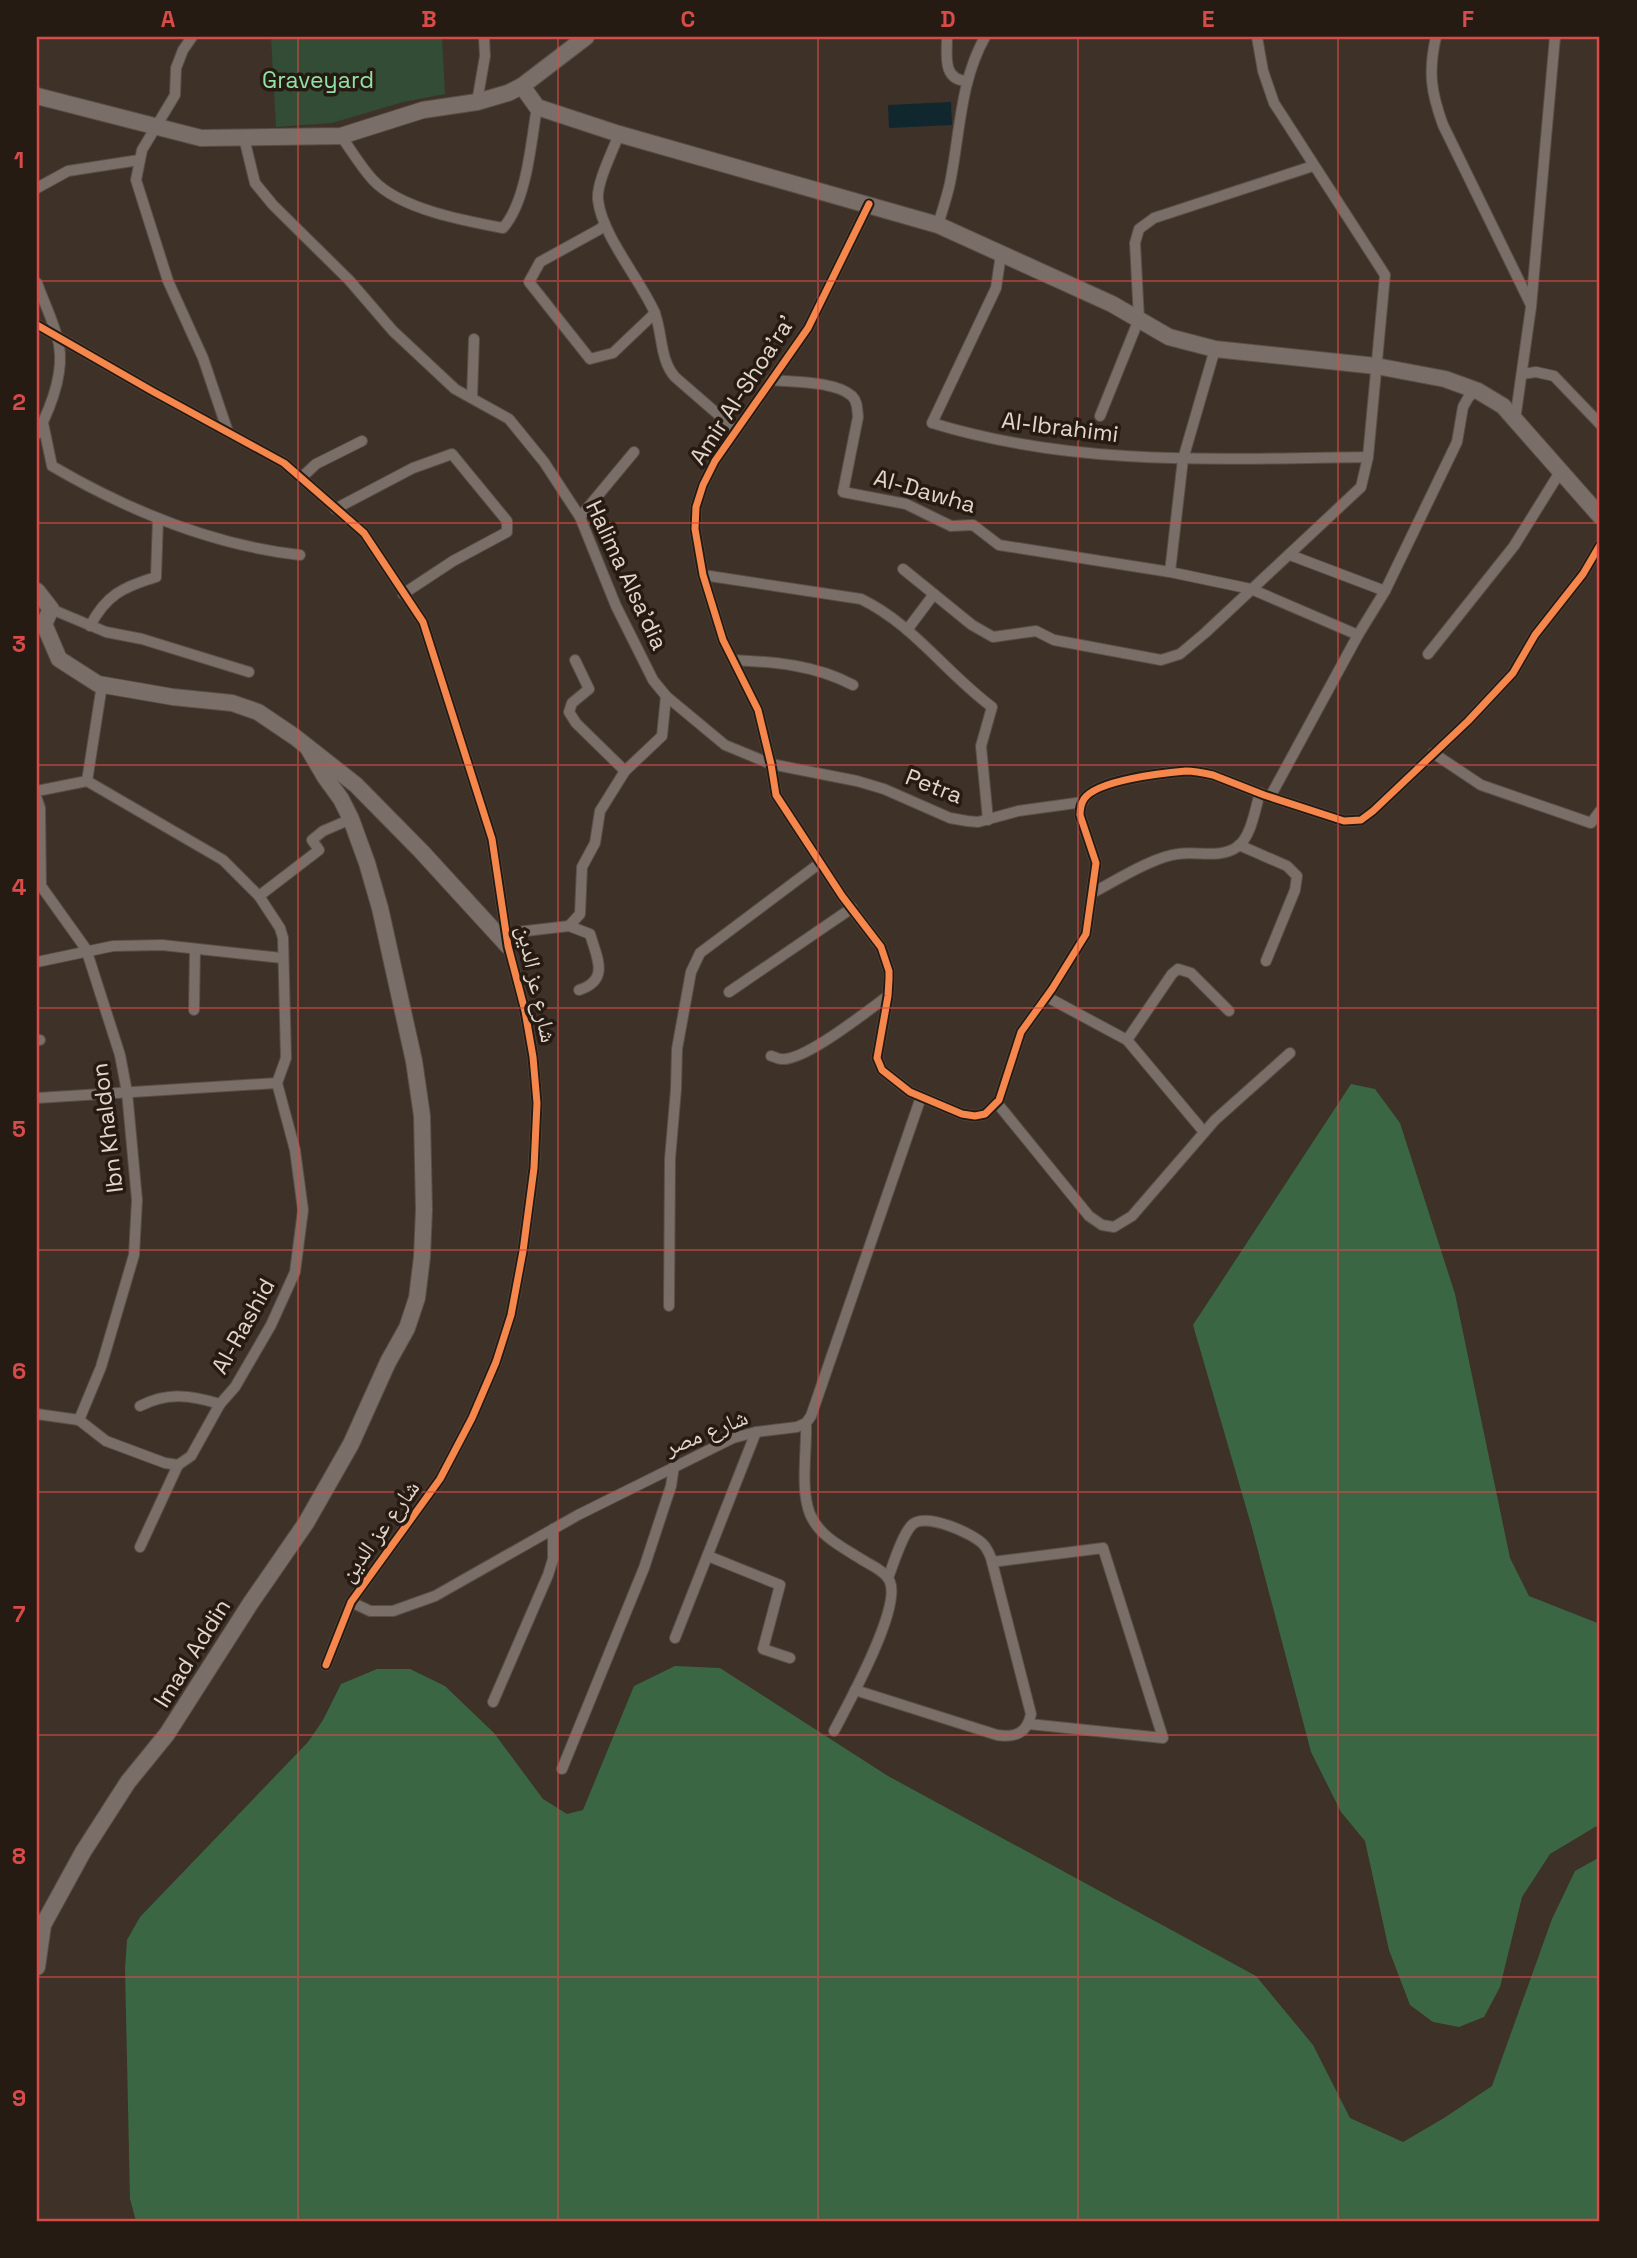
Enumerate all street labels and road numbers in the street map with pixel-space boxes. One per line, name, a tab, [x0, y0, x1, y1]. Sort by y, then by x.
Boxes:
street label: Amir Al-Shoa'ra'	[683, 310, 801, 470]
street label: Al-Ibrahimi	[1000, 405, 1120, 449]
street label: Al-Dawha	[871, 462, 979, 520]
street label: Halima Alsa'dia	[579, 495, 675, 655]
street label: Petra	[901, 761, 967, 811]
street label: شارع عز الدين	[510, 923, 564, 1045]
street label: Ibn Khaldon	[84, 1061, 130, 1195]
street label: Al-Rashid	[204, 1273, 282, 1379]
street label: شارع مصر	[659, 1402, 752, 1463]
street label: شارع عز الدين	[332, 1474, 426, 1588]
street label: Imad Addin	[147, 1593, 237, 1713]

